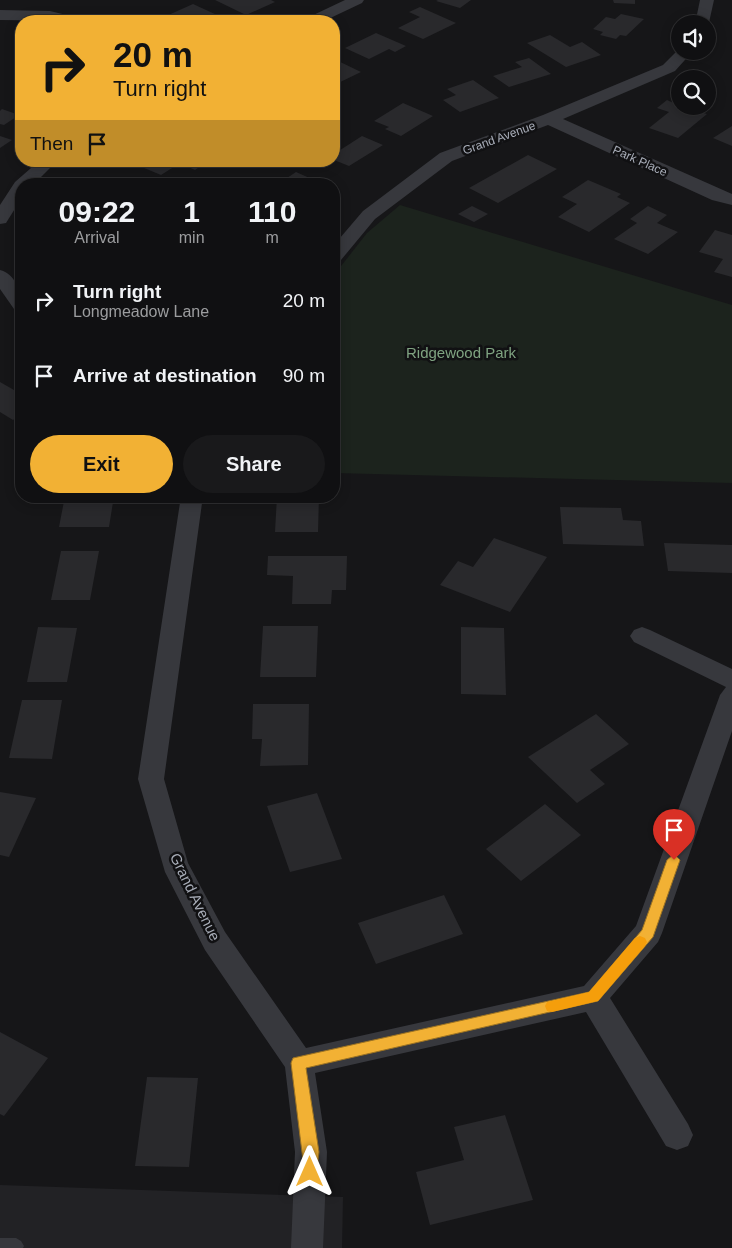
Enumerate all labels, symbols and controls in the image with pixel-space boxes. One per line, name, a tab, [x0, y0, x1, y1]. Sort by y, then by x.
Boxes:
map controls	[671, 15, 716, 115]
button: sound	[671, 15, 716, 60]
icon: right	[30, 35, 95, 100]
text: 20 m	[113, 35, 193, 74]
button: search	[671, 70, 716, 115]
text: Turn right	[113, 76, 206, 101]
street label: Grand Avenue	[461, 118, 538, 158]
icon: arrive	[83, 130, 111, 158]
text: Then	[30, 133, 73, 154]
street label: Park Place	[611, 143, 670, 179]
text: 09:22	[59, 195, 135, 228]
text: 1	[183, 195, 200, 228]
text: 110	[248, 195, 296, 228]
text: Arrival	[74, 229, 120, 246]
text: min	[179, 229, 205, 246]
text: m	[266, 229, 279, 246]
text: Turn right	[73, 281, 161, 302]
icon: right	[30, 287, 58, 315]
text: 20 m	[283, 290, 325, 311]
text: Longmeadow Lane	[73, 303, 209, 320]
park label: Ridgewood Park	[406, 344, 517, 361]
icon: arrive	[30, 362, 58, 390]
text: Arrive at destination	[73, 365, 257, 386]
text: 90 m	[283, 365, 325, 386]
button: Exit	[30, 435, 173, 493]
button: Share	[183, 435, 325, 493]
pin	[653, 809, 695, 860]
icon: arrive	[660, 816, 688, 844]
street label: Grand Avenue	[167, 850, 224, 943]
position arrow	[283, 1145, 335, 1197]

